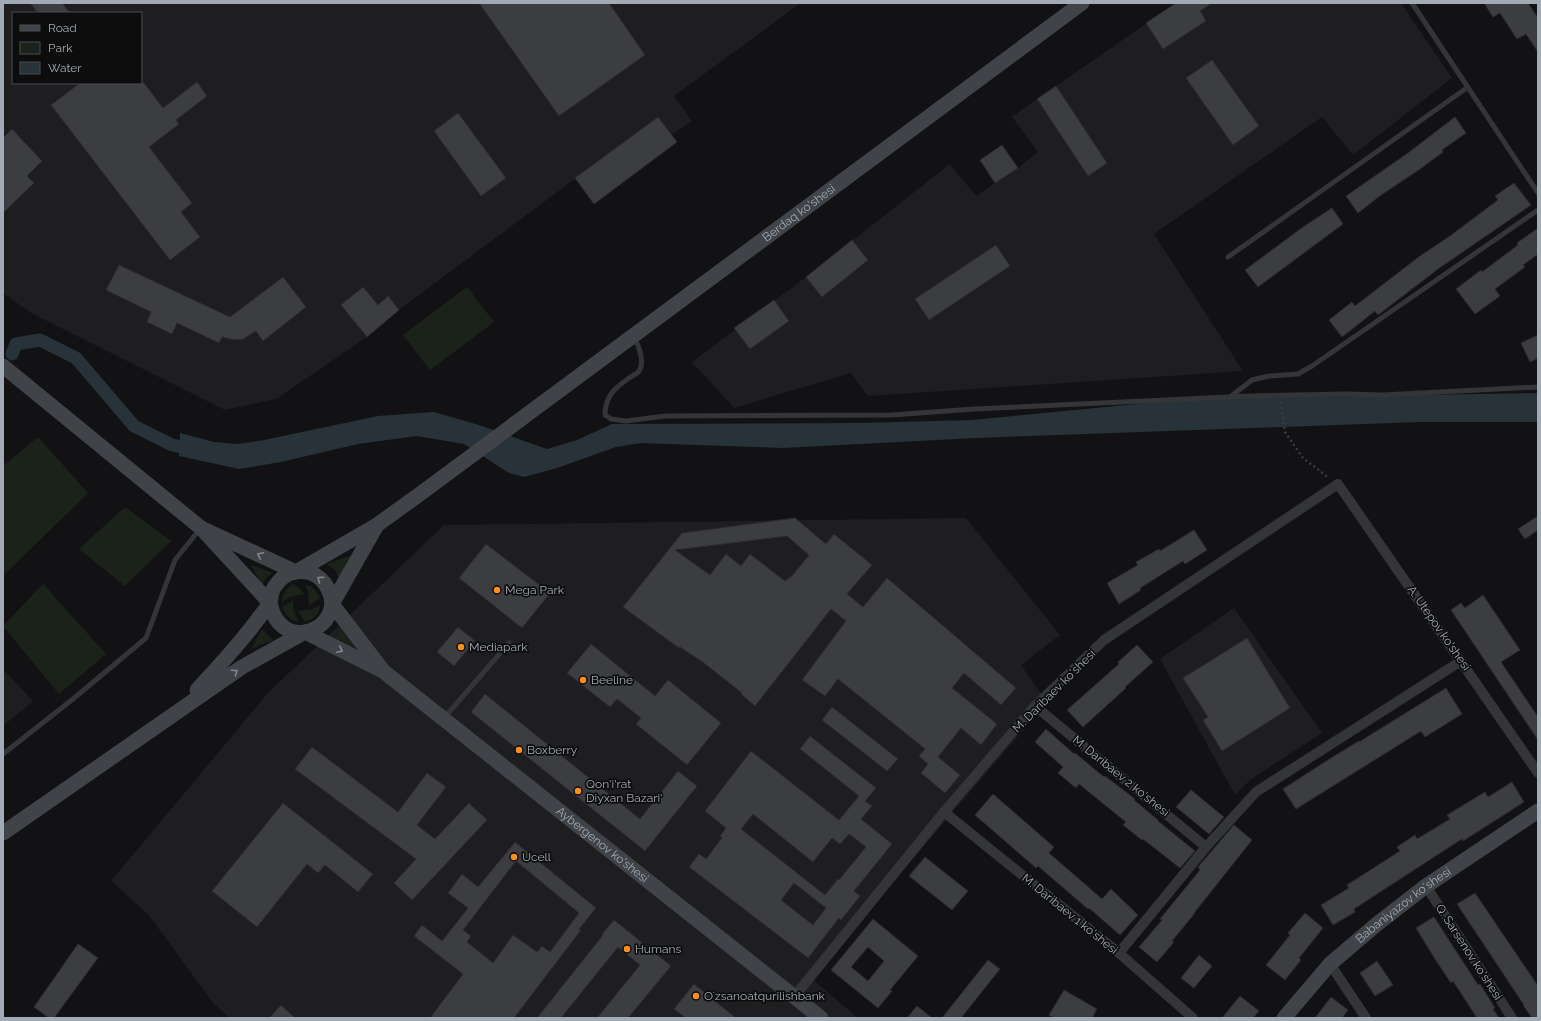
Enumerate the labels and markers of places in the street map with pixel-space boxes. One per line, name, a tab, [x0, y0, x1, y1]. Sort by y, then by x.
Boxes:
place label: Mega Park	[505, 583, 565, 597]
marker: Mega Park	[492, 585, 502, 595]
place label: Mediapark	[469, 640, 528, 654]
marker: Mediapark	[456, 642, 466, 652]
place label: Beeline	[591, 673, 633, 687]
marker: Beeline	[578, 675, 588, 685]
place label: Boxberry	[527, 743, 578, 757]
marker: Boxberry	[514, 745, 524, 755]
place label: Qon'i'rat Diyxan Bazari'	[586, 777, 662, 805]
marker: Qon'i'rat Diyxan Bazari'	[573, 786, 583, 796]
place label: Ucell	[522, 850, 552, 864]
marker: Ucell	[509, 852, 519, 862]
place label: Humans	[635, 942, 682, 956]
marker: Humans	[622, 944, 632, 954]
place label: Oʻzsanoatqurilishbank	[704, 989, 826, 1003]
marker: Oʻzsanoatqurilishbank	[691, 991, 701, 1001]

